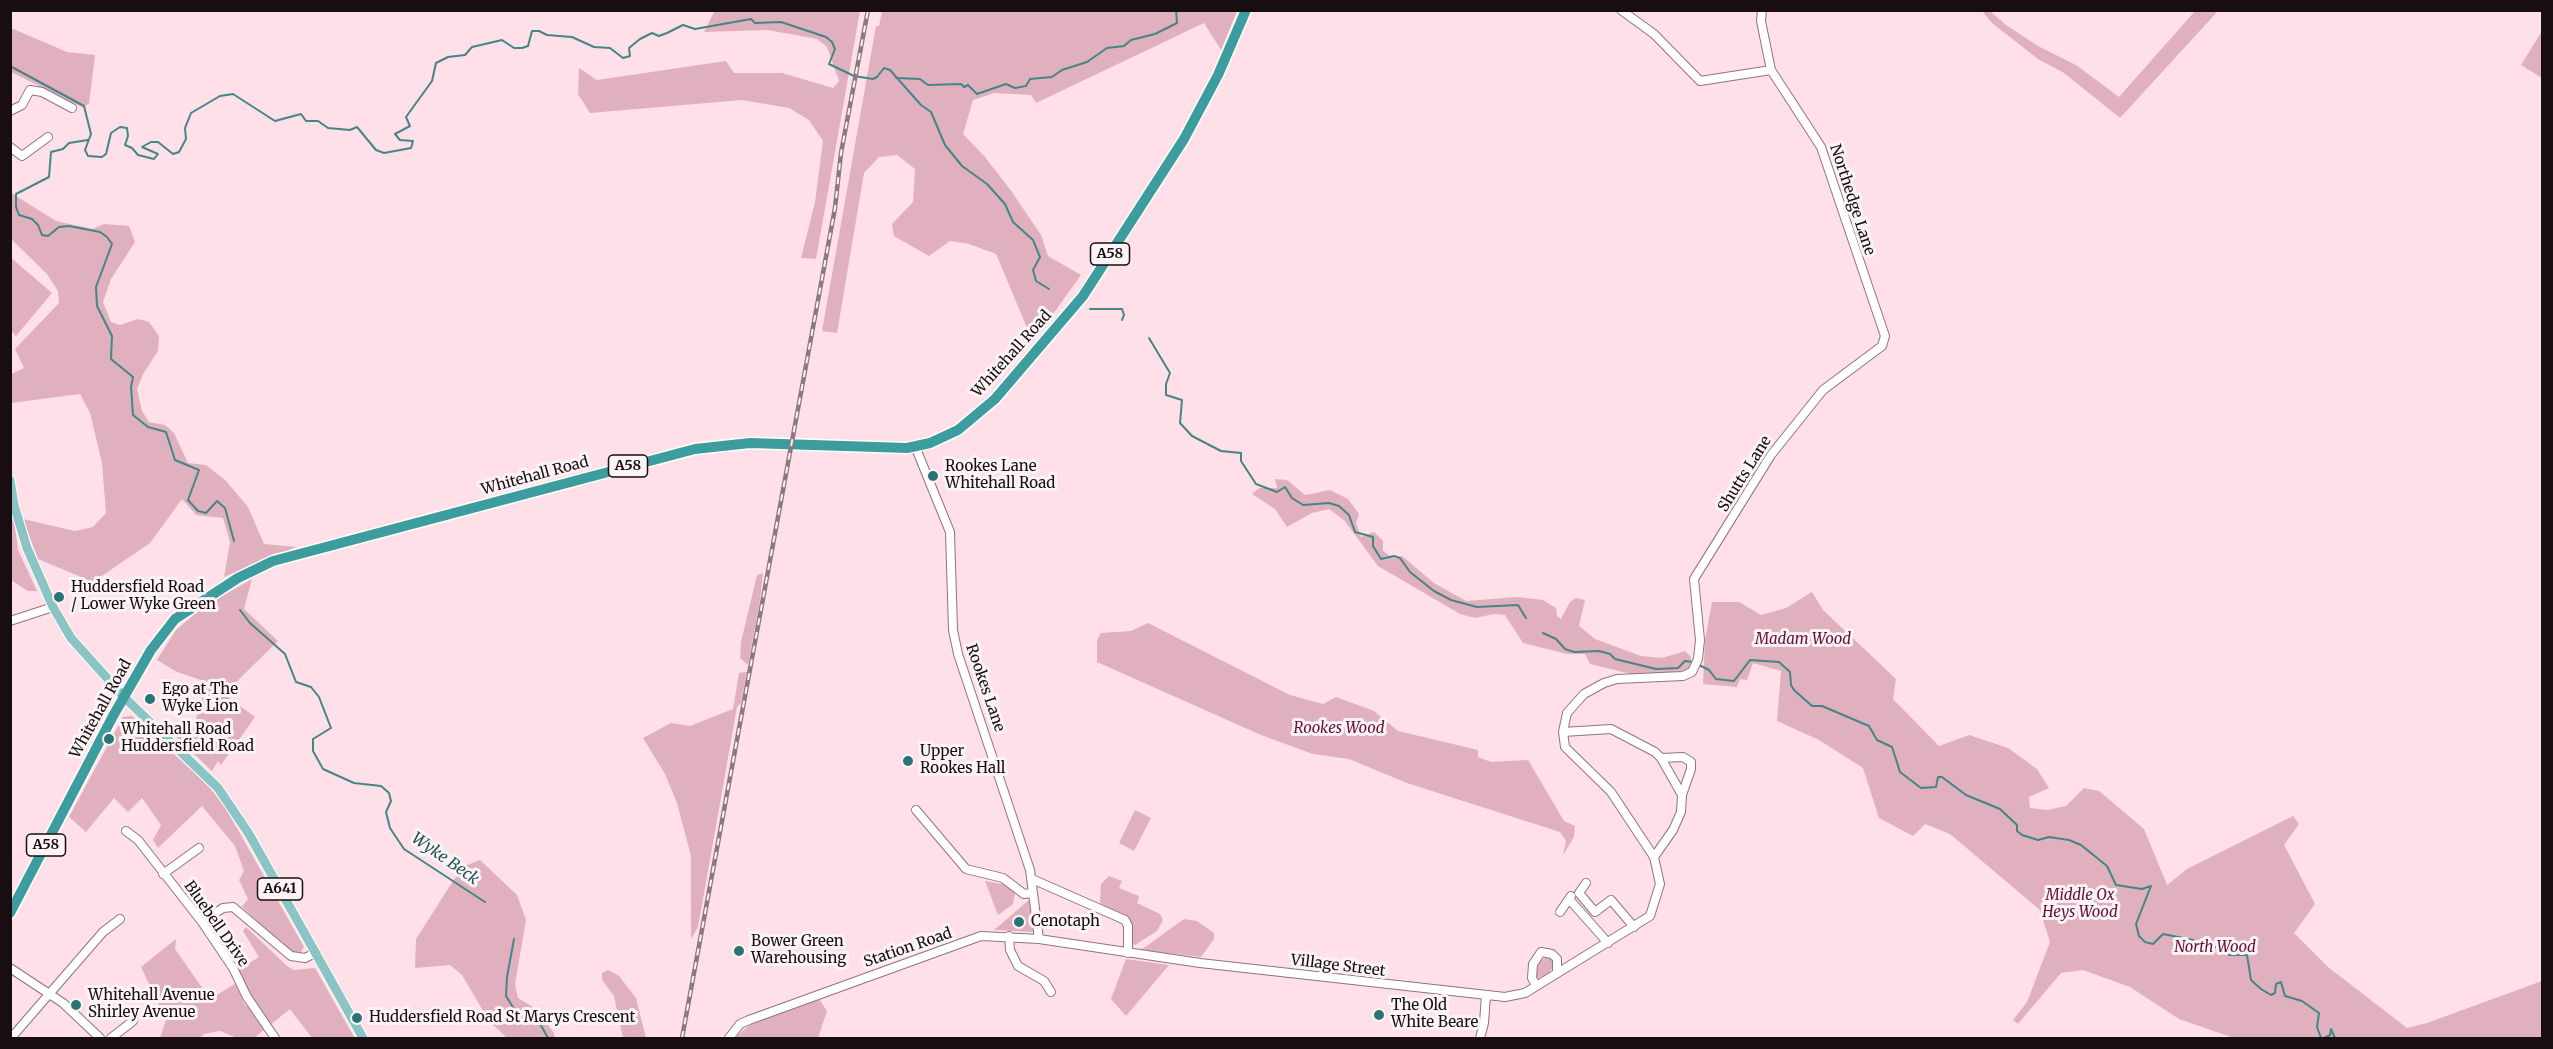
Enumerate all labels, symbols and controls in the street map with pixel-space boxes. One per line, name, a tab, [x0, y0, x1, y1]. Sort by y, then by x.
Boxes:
street label: Northedge Lane	[1826, 142, 1878, 258]
road number: A58	[1090, 243, 1130, 265]
street label: Whitehall Road	[968, 307, 1056, 401]
street label: Shutts Lane	[1715, 433, 1775, 515]
street label: Whitehall Road	[479, 453, 591, 499]
road number: A58	[608, 455, 648, 477]
place label: Rookes Lane Whitehall Road	[945, 458, 1055, 493]
marker: Rookes Lane Whitehall Road	[926, 469, 940, 483]
place label: Huddersfield Road / Lower Wyke Green	[71, 579, 216, 614]
marker: Huddersfield Road / Lower Wyke Green	[52, 590, 66, 604]
park label: Madam Wood	[1755, 631, 1851, 649]
street label: Rookes Lane	[962, 642, 1008, 734]
street label: Whitehall Road	[66, 656, 136, 762]
place label: Ego at The Wyke Lion	[162, 681, 238, 716]
marker: Ego at The Wyke Lion	[143, 692, 157, 706]
park label: Rookes Wood	[1294, 720, 1384, 738]
place label: Whitehall Road Huddersfield Road	[121, 721, 254, 756]
marker: Whitehall Road Huddersfield Road	[102, 732, 116, 746]
place label: Upper Rookes Hall	[920, 743, 1005, 778]
marker: Upper Rookes Hall	[901, 754, 915, 768]
water label: Wyke Beck	[408, 829, 482, 889]
road number: A58	[26, 834, 66, 856]
street label: Bluebell Drive	[180, 878, 252, 970]
road number: A641	[258, 878, 302, 900]
park label: Middle Ox Heys Wood	[2042, 887, 2118, 922]
place label: Cenotaph	[1031, 913, 1100, 931]
marker: Cenotaph	[1012, 915, 1026, 929]
street label: Station Road	[862, 925, 954, 971]
place label: Bower Green Warehousing	[751, 933, 846, 968]
park label: North Wood	[2174, 939, 2256, 957]
marker: Bower Green Warehousing	[732, 944, 746, 958]
street label: Village Street	[1290, 951, 1386, 981]
place label: Whitehall Avenue Shirley Avenue	[88, 987, 215, 1022]
place label: The Old White Beare	[1391, 997, 1478, 1032]
marker: Whitehall Avenue Shirley Avenue	[69, 998, 83, 1012]
marker: The Old White Beare	[1372, 1008, 1386, 1022]
place label: Huddersfield Road St Marys Crescent	[369, 1009, 635, 1027]
marker: Huddersfield Road St Marys Crescent	[350, 1011, 364, 1025]

